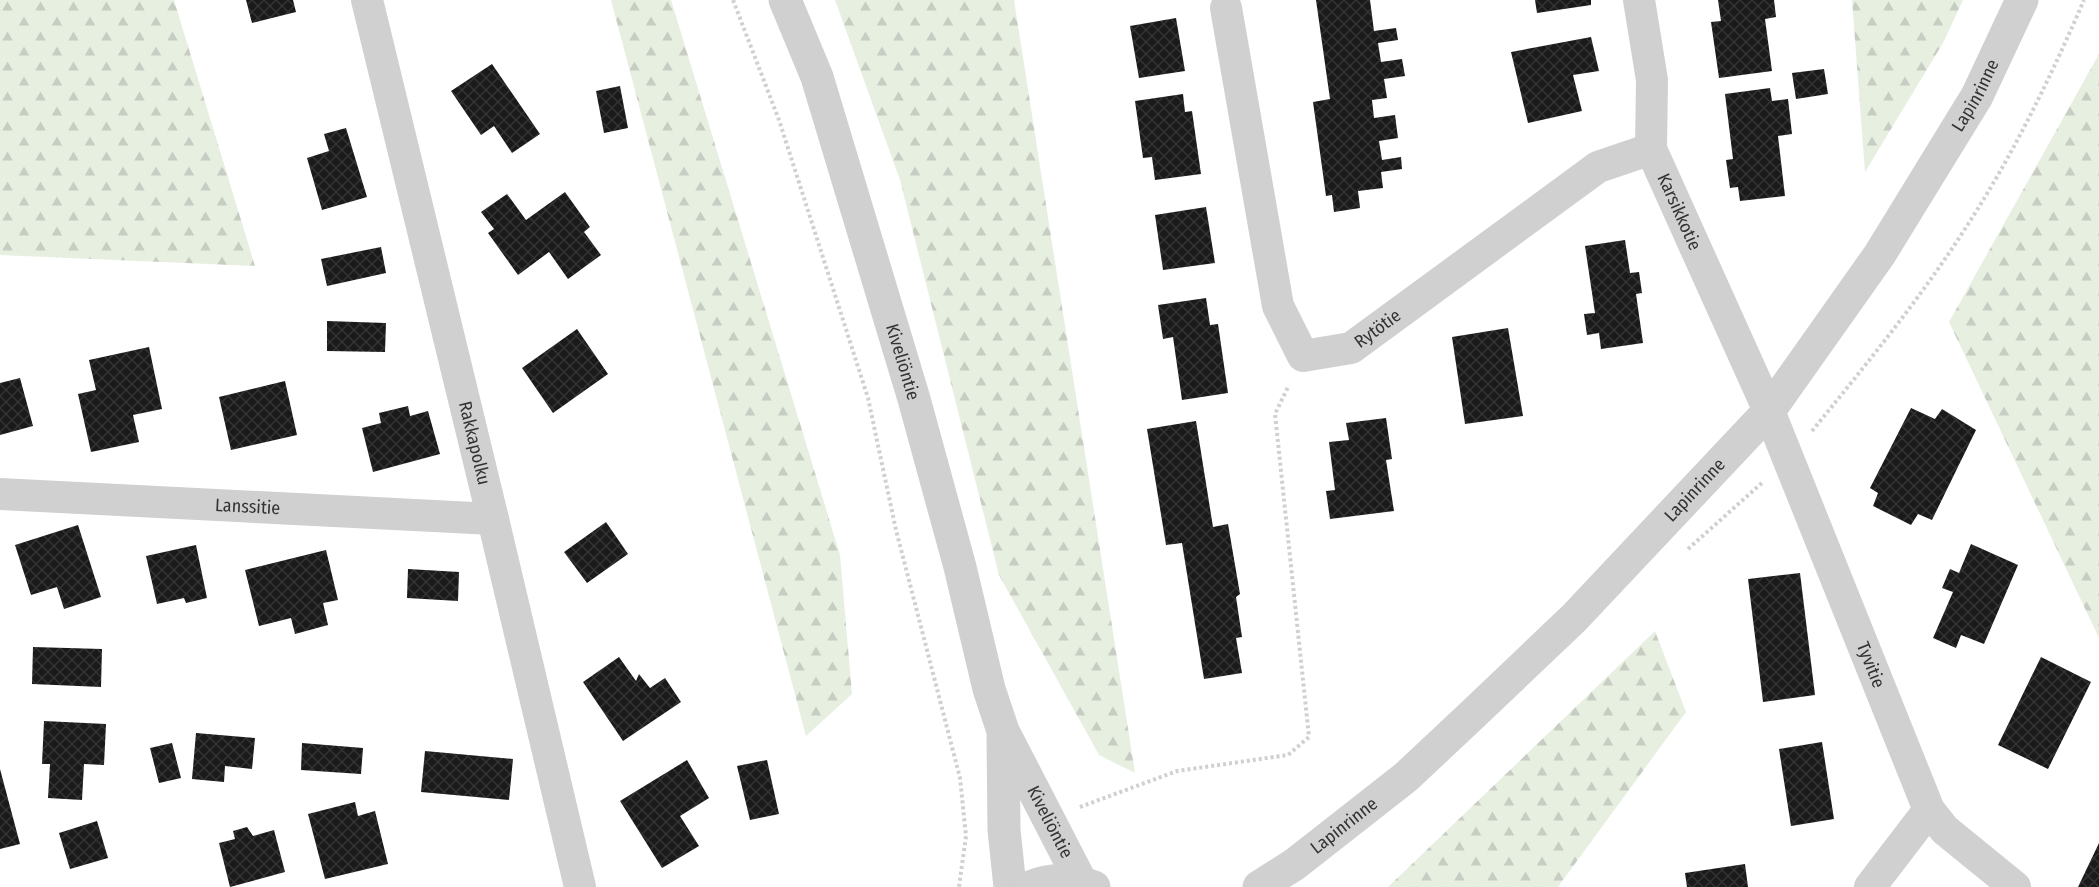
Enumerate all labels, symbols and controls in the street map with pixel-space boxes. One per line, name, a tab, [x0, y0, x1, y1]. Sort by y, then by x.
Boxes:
street label: Lapinrinne	[1947, 56, 2004, 136]
street label: Karsikkotie	[1652, 170, 1706, 254]
street label: Rytötie	[1350, 304, 1405, 353]
street label: Kiveliöntie	[881, 321, 925, 403]
street label: Rakkapolku	[454, 399, 495, 487]
street label: Lapinrinne	[1660, 454, 1730, 526]
street label: Lanssitie	[215, 494, 281, 519]
street label: Tyvitie	[1852, 639, 1890, 691]
street label: Kiveliöntie	[1022, 782, 1078, 862]
street label: Lapinrinne	[1306, 792, 1382, 859]

